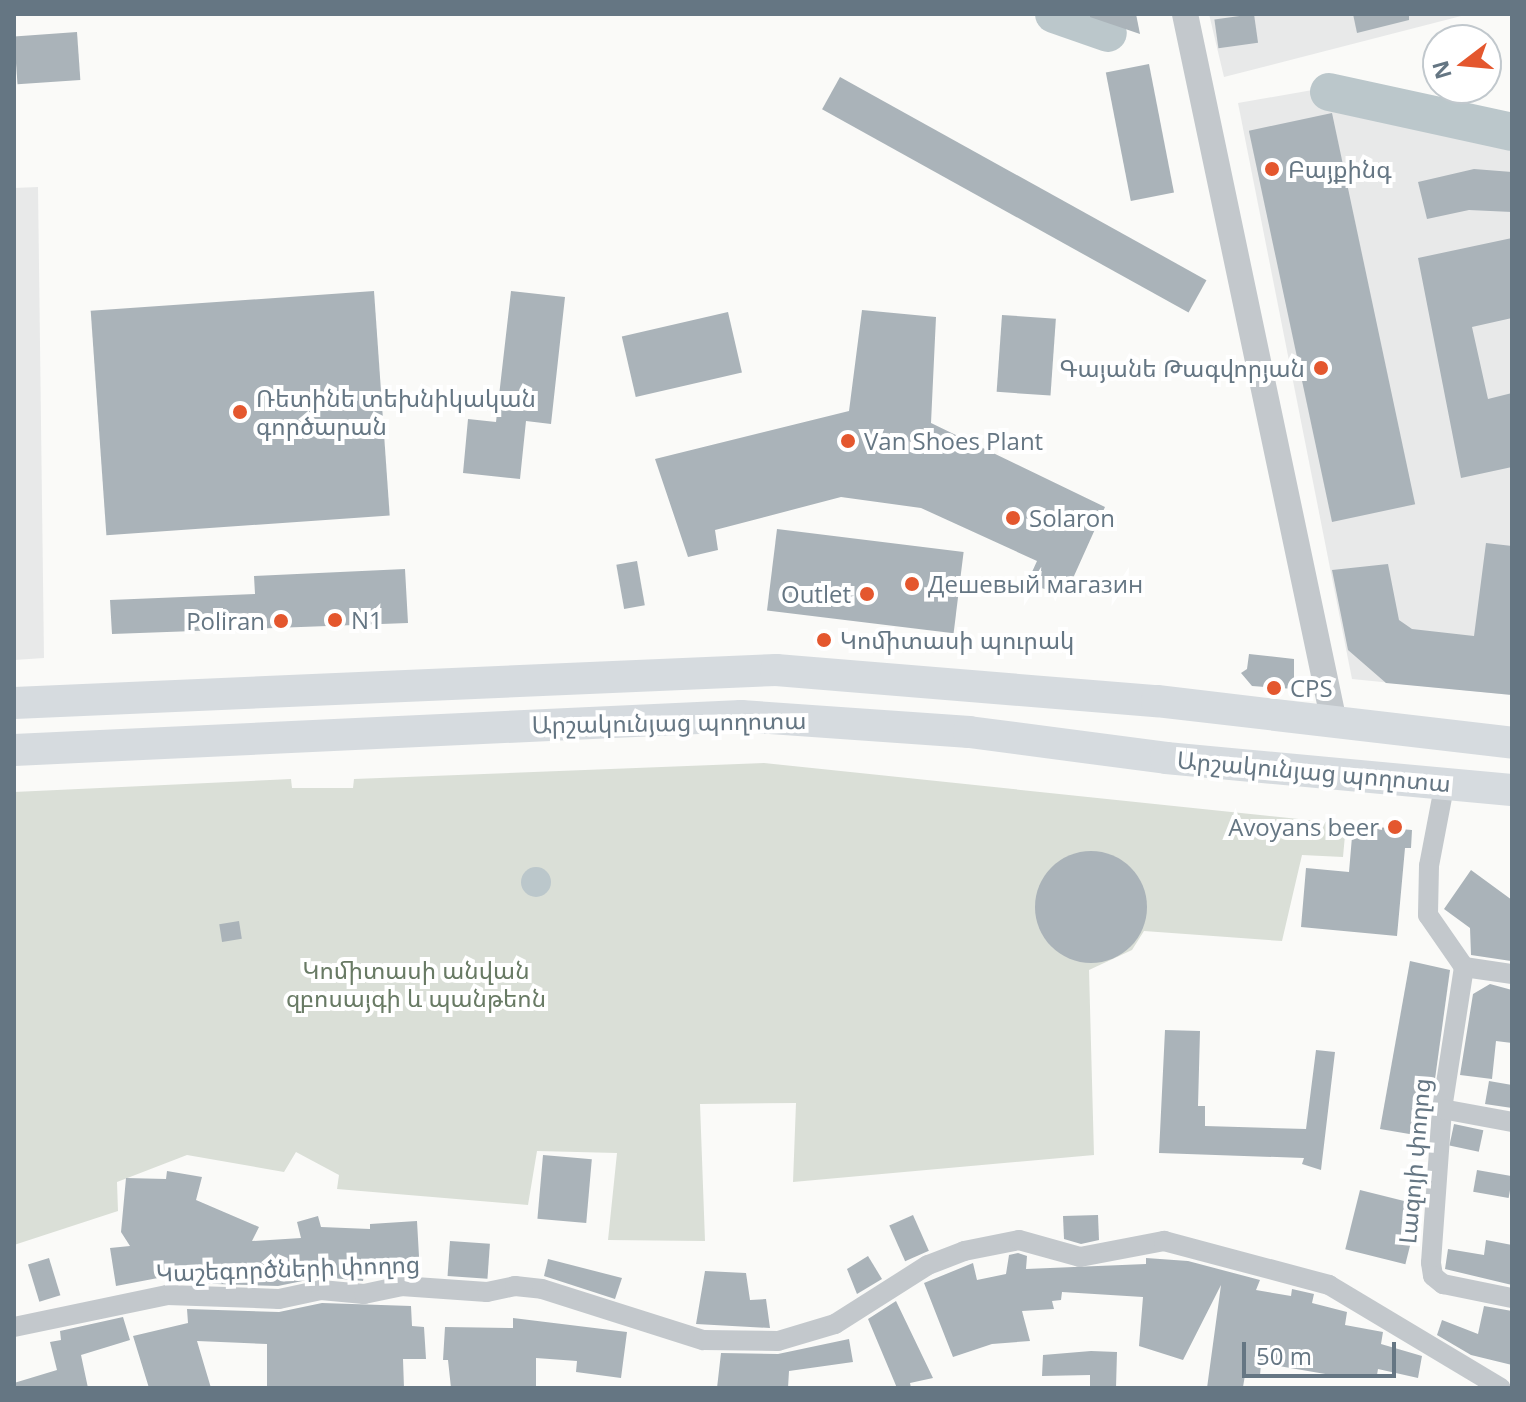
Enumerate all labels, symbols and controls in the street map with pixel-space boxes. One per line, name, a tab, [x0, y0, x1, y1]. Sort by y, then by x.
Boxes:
north arrow	[1422, 24, 1502, 104]
text: N	[1424, 57, 1458, 83]
place label: Բայքինգ	[1288, 155, 1392, 183]
marker: Բայքինգ	[1263, 160, 1281, 178]
place label: Գայանե Թագվորյան	[1059, 354, 1305, 382]
marker: Գայանե Թագվորյան	[1312, 359, 1330, 377]
place label: Ռետինե տեխնիկական գործարան	[256, 384, 536, 440]
marker: Ռետինե տեխնիկական գործարան	[231, 403, 249, 421]
place label: Van Shoes Plant	[864, 427, 1043, 455]
marker: Van Shoes Plant	[839, 432, 857, 450]
place label: Solaron	[1029, 504, 1115, 532]
marker: Solaron	[1004, 509, 1022, 527]
place label: Дешевый магазин	[928, 570, 1143, 598]
marker: Дешевый магазин	[903, 575, 921, 593]
place label: Outlet	[781, 580, 851, 608]
marker: Outlet	[858, 585, 876, 603]
place label: N1	[351, 606, 383, 634]
place label: Poliran	[186, 607, 265, 635]
marker: N1	[326, 611, 344, 629]
marker: Poliran	[272, 612, 290, 630]
place label: Կոմիտասի պուրակ	[840, 626, 1074, 654]
marker: Կոմիտասի պուրակ	[815, 631, 833, 649]
place label: CPS	[1290, 674, 1333, 702]
marker: CPS	[1265, 679, 1283, 697]
street label: Արշակունյաց պողոտա	[531, 705, 807, 739]
street label: Արշակունյաց պողոտա	[1176, 745, 1452, 797]
place label: Avoyans beer	[1228, 813, 1379, 841]
marker: Avoyans beer	[1386, 818, 1404, 836]
park label: Կոմիտասի անվան զբոսայգի և պանթեոն	[286, 956, 546, 1012]
street label: Լազոյի փողոց	[1392, 1077, 1436, 1245]
street label: Կաշեգործների փողոց	[155, 1249, 421, 1287]
scale bar	[1246, 1326, 1400, 1376]
text: 50 m	[1256, 1339, 1312, 1372]

